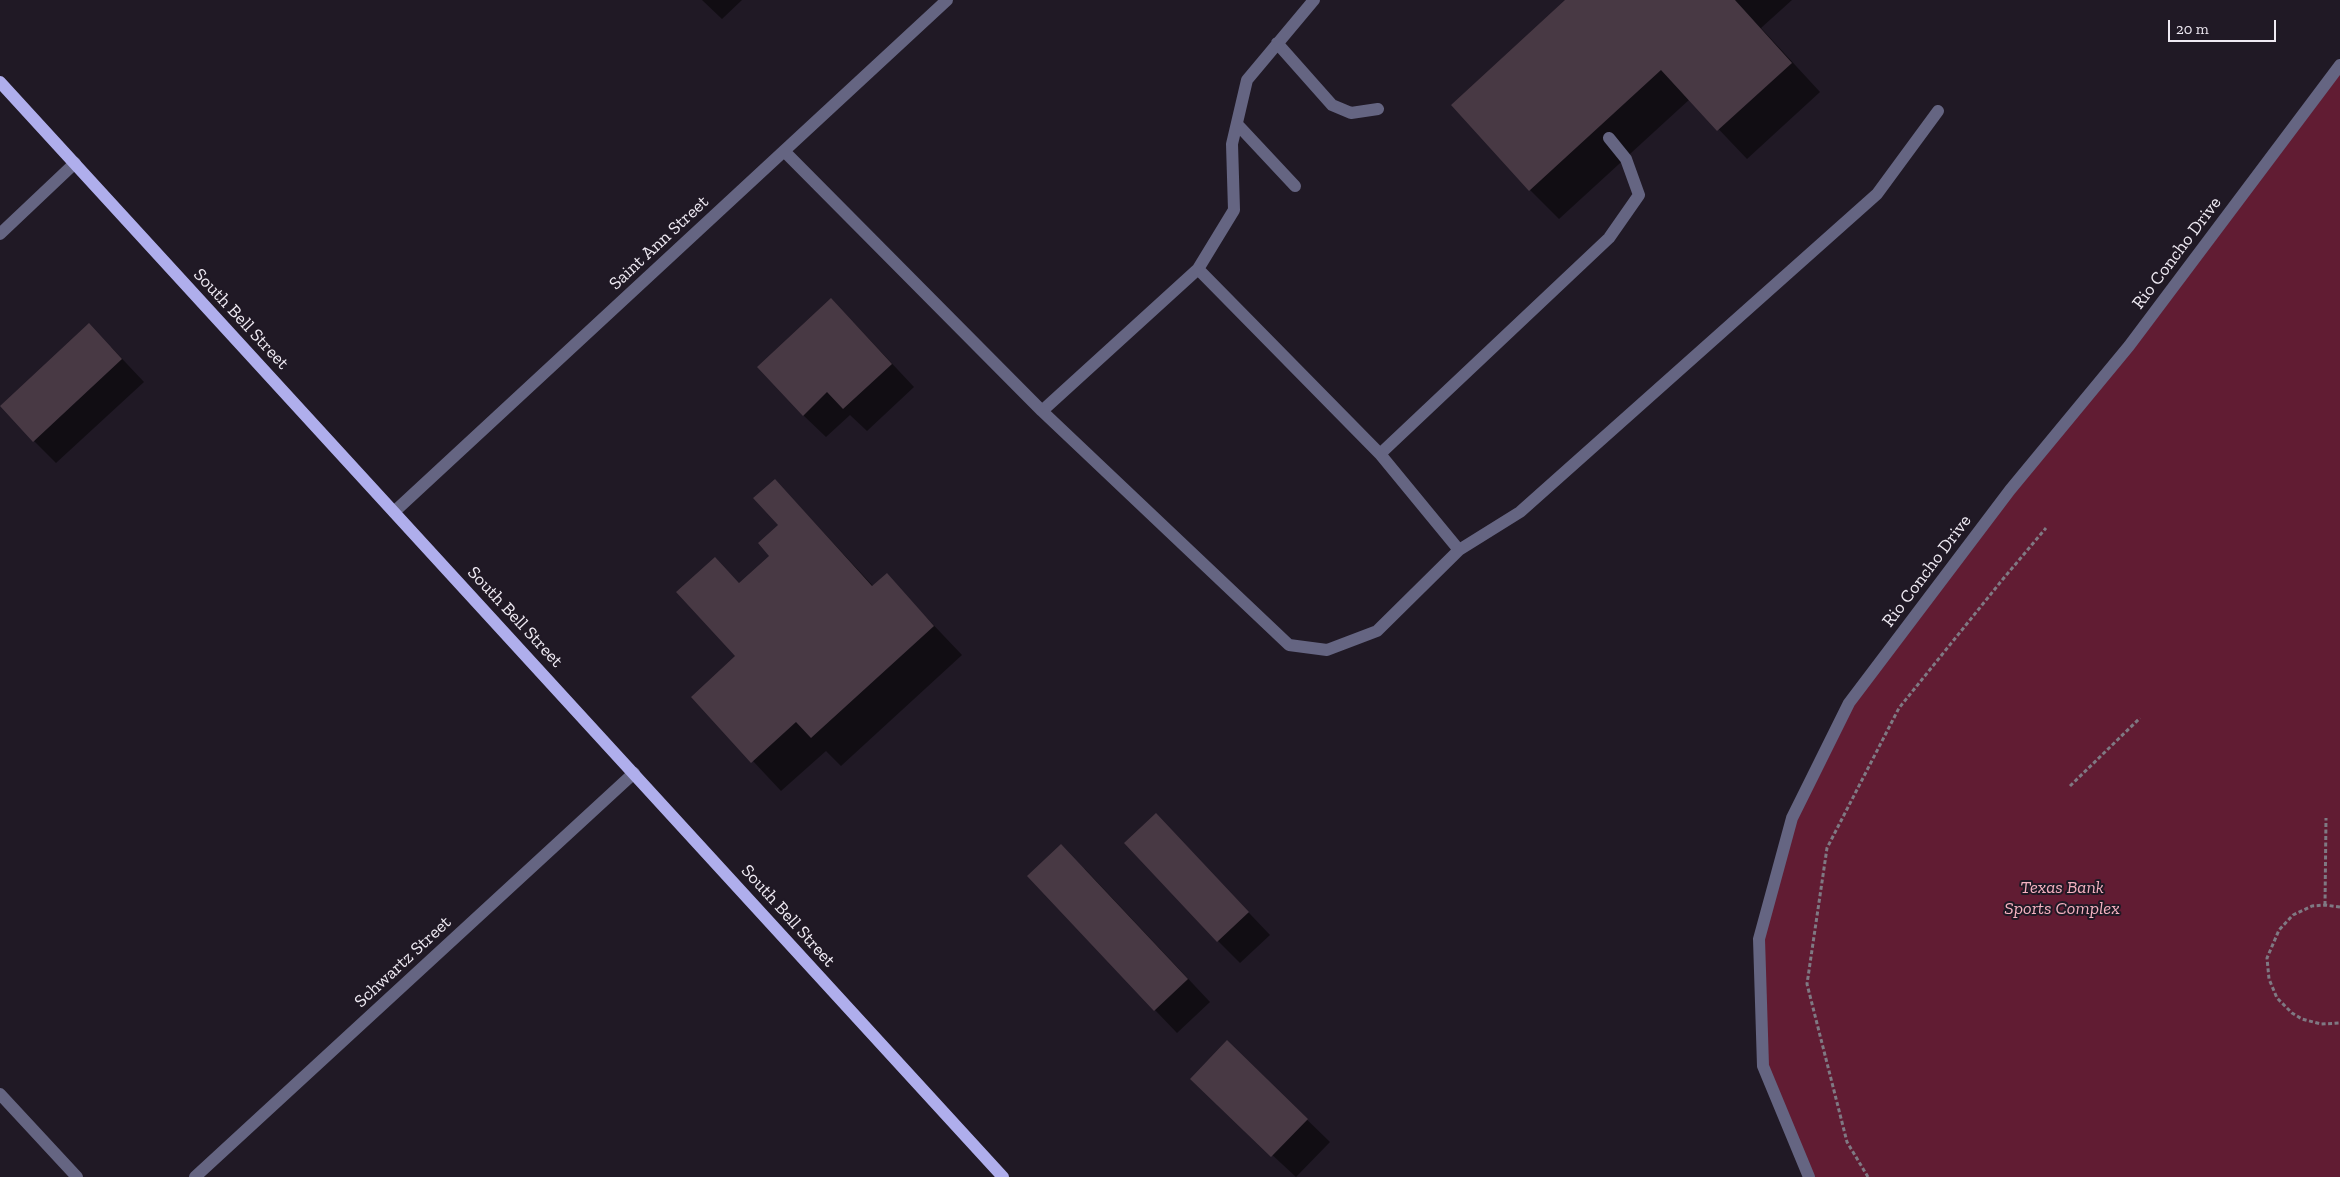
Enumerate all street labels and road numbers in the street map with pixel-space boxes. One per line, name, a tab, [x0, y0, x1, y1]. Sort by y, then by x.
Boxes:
street label: Saint Ann Street	[605, 191, 713, 295]
street label: Rio Concho Drive	[2128, 193, 2226, 313]
street label: South Bell Street	[189, 264, 293, 374]
street label: Rio Concho Drive	[1878, 511, 1976, 631]
street label: South Bell Street	[463, 562, 567, 672]
street label: South Bell Street	[736, 860, 840, 972]
street label: Schwartz Street	[350, 912, 456, 1012]

